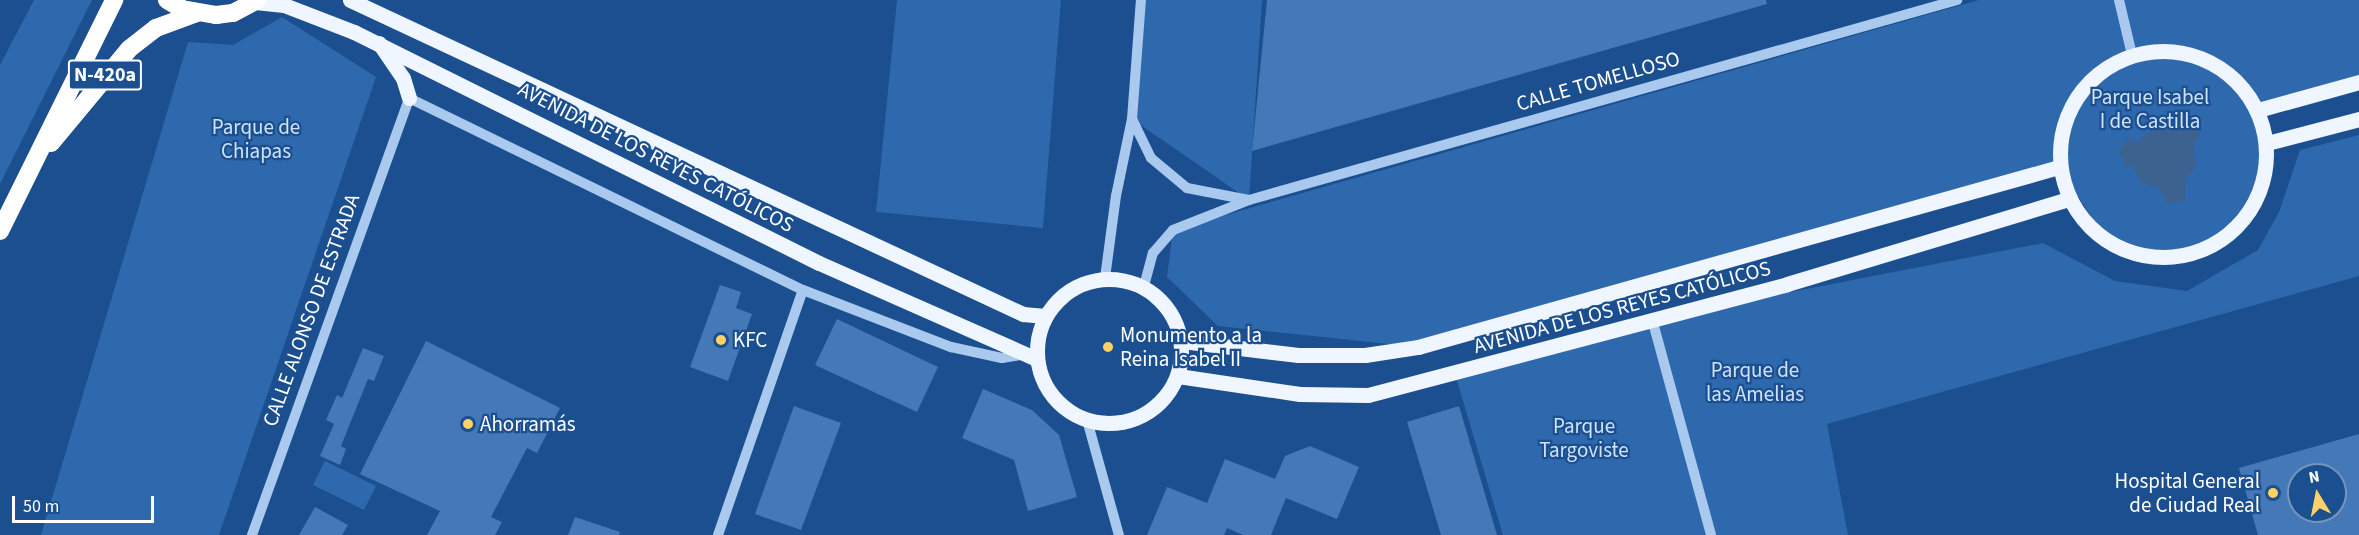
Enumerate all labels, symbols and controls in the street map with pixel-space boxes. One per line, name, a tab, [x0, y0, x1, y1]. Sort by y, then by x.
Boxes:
street label: CALLE TOMELLOSO	[1513, 46, 1683, 116]
road number: N-420a	[68, 58, 142, 92]
street label: AVENIDA DE LOS REYES CATÓLICOS	[514, 76, 798, 238]
park label: Parque Isabel I de Castilla	[2091, 84, 2209, 134]
park label: Parque de Chiapas	[212, 114, 300, 164]
street label: CALLE ALONSO DE ESTRADA	[257, 190, 365, 430]
street label: AVENIDA DE LOS REYES CATÓLICOS	[1471, 255, 1773, 359]
place label: Monumento a la Reina Isabel II	[1120, 322, 1262, 372]
place label: KFC	[733, 327, 767, 353]
marker: KFC	[714, 333, 728, 347]
marker: Monumento a la Reina Isabel II	[1101, 340, 1115, 354]
park label: Parque de las Amelias	[1706, 357, 1804, 407]
place label: Ahorramás	[480, 411, 576, 437]
park label: Parque Targoviste	[1539, 413, 1629, 463]
marker: Ahorramás	[461, 417, 475, 431]
north arrow	[2287, 463, 2347, 523]
text: N	[2307, 465, 2321, 489]
place label: Hospital General de Ciudad Real	[2115, 468, 2260, 518]
scale bar	[15, 484, 158, 522]
marker: Hospital General de Ciudad Real	[2264, 484, 2282, 502]
text: 50 m	[23, 494, 59, 519]

